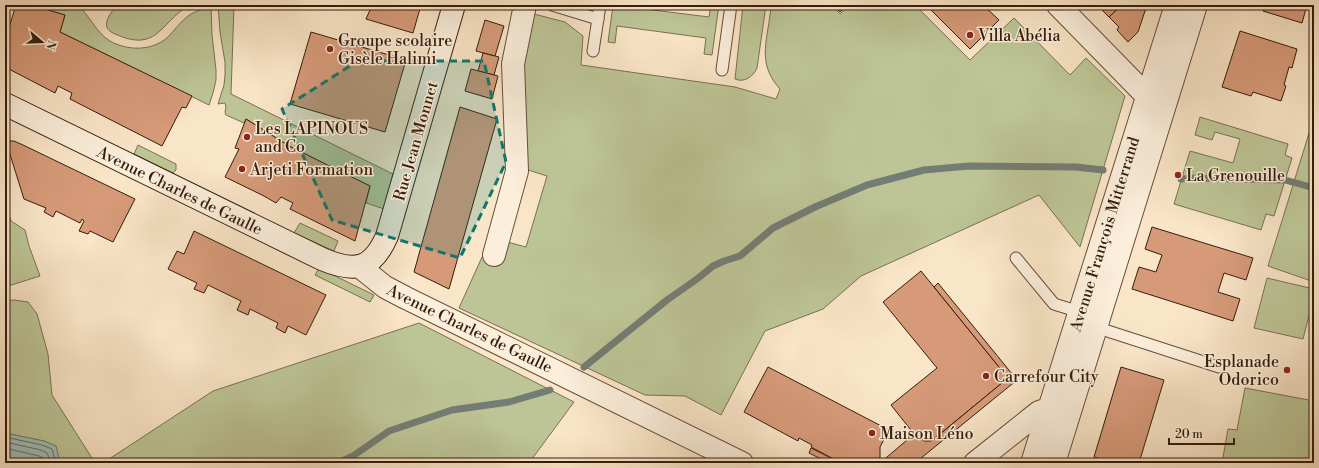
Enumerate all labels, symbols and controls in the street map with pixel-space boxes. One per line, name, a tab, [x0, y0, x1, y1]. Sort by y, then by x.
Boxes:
north arrow	[22, 22, 62, 62]
place label: Villa Abélia	[977, 26, 1062, 46]
marker: Villa Abélia	[965, 30, 975, 40]
place label: Groupe scolaire Gisèle Halimi	[338, 31, 452, 69]
text: N	[42, 39, 59, 52]
marker: Groupe scolaire Gisèle Halimi	[325, 44, 335, 54]
street label: Rue Jean Monnet	[389, 79, 443, 203]
place label: Les LAPINOUS and Co	[255, 119, 368, 157]
marker: Les LAPINOUS and Co	[242, 132, 252, 142]
street label: Avenue François Mitterrand	[1065, 134, 1144, 335]
street label: Avenue Charles de Gaulle	[93, 142, 265, 240]
place label: Arjeti Formation	[249, 160, 373, 180]
marker: Arjeti Formation	[237, 164, 247, 174]
place label: La Grenouille	[1186, 166, 1285, 186]
marker: La Grenouille	[1173, 170, 1183, 180]
street label: Avenue Charles de Gaulle	[383, 280, 555, 378]
place label: Esplanade Odorico	[1204, 352, 1279, 390]
marker: Esplanade Odorico	[1282, 365, 1292, 375]
place label: Carrefour City	[994, 367, 1099, 387]
marker: Carrefour City	[981, 371, 991, 381]
scale bar	[1169, 420, 1234, 446]
place label: Maison Léno	[880, 424, 974, 444]
text: 20 m	[1175, 427, 1203, 442]
marker: Maison Léno	[867, 428, 877, 438]

